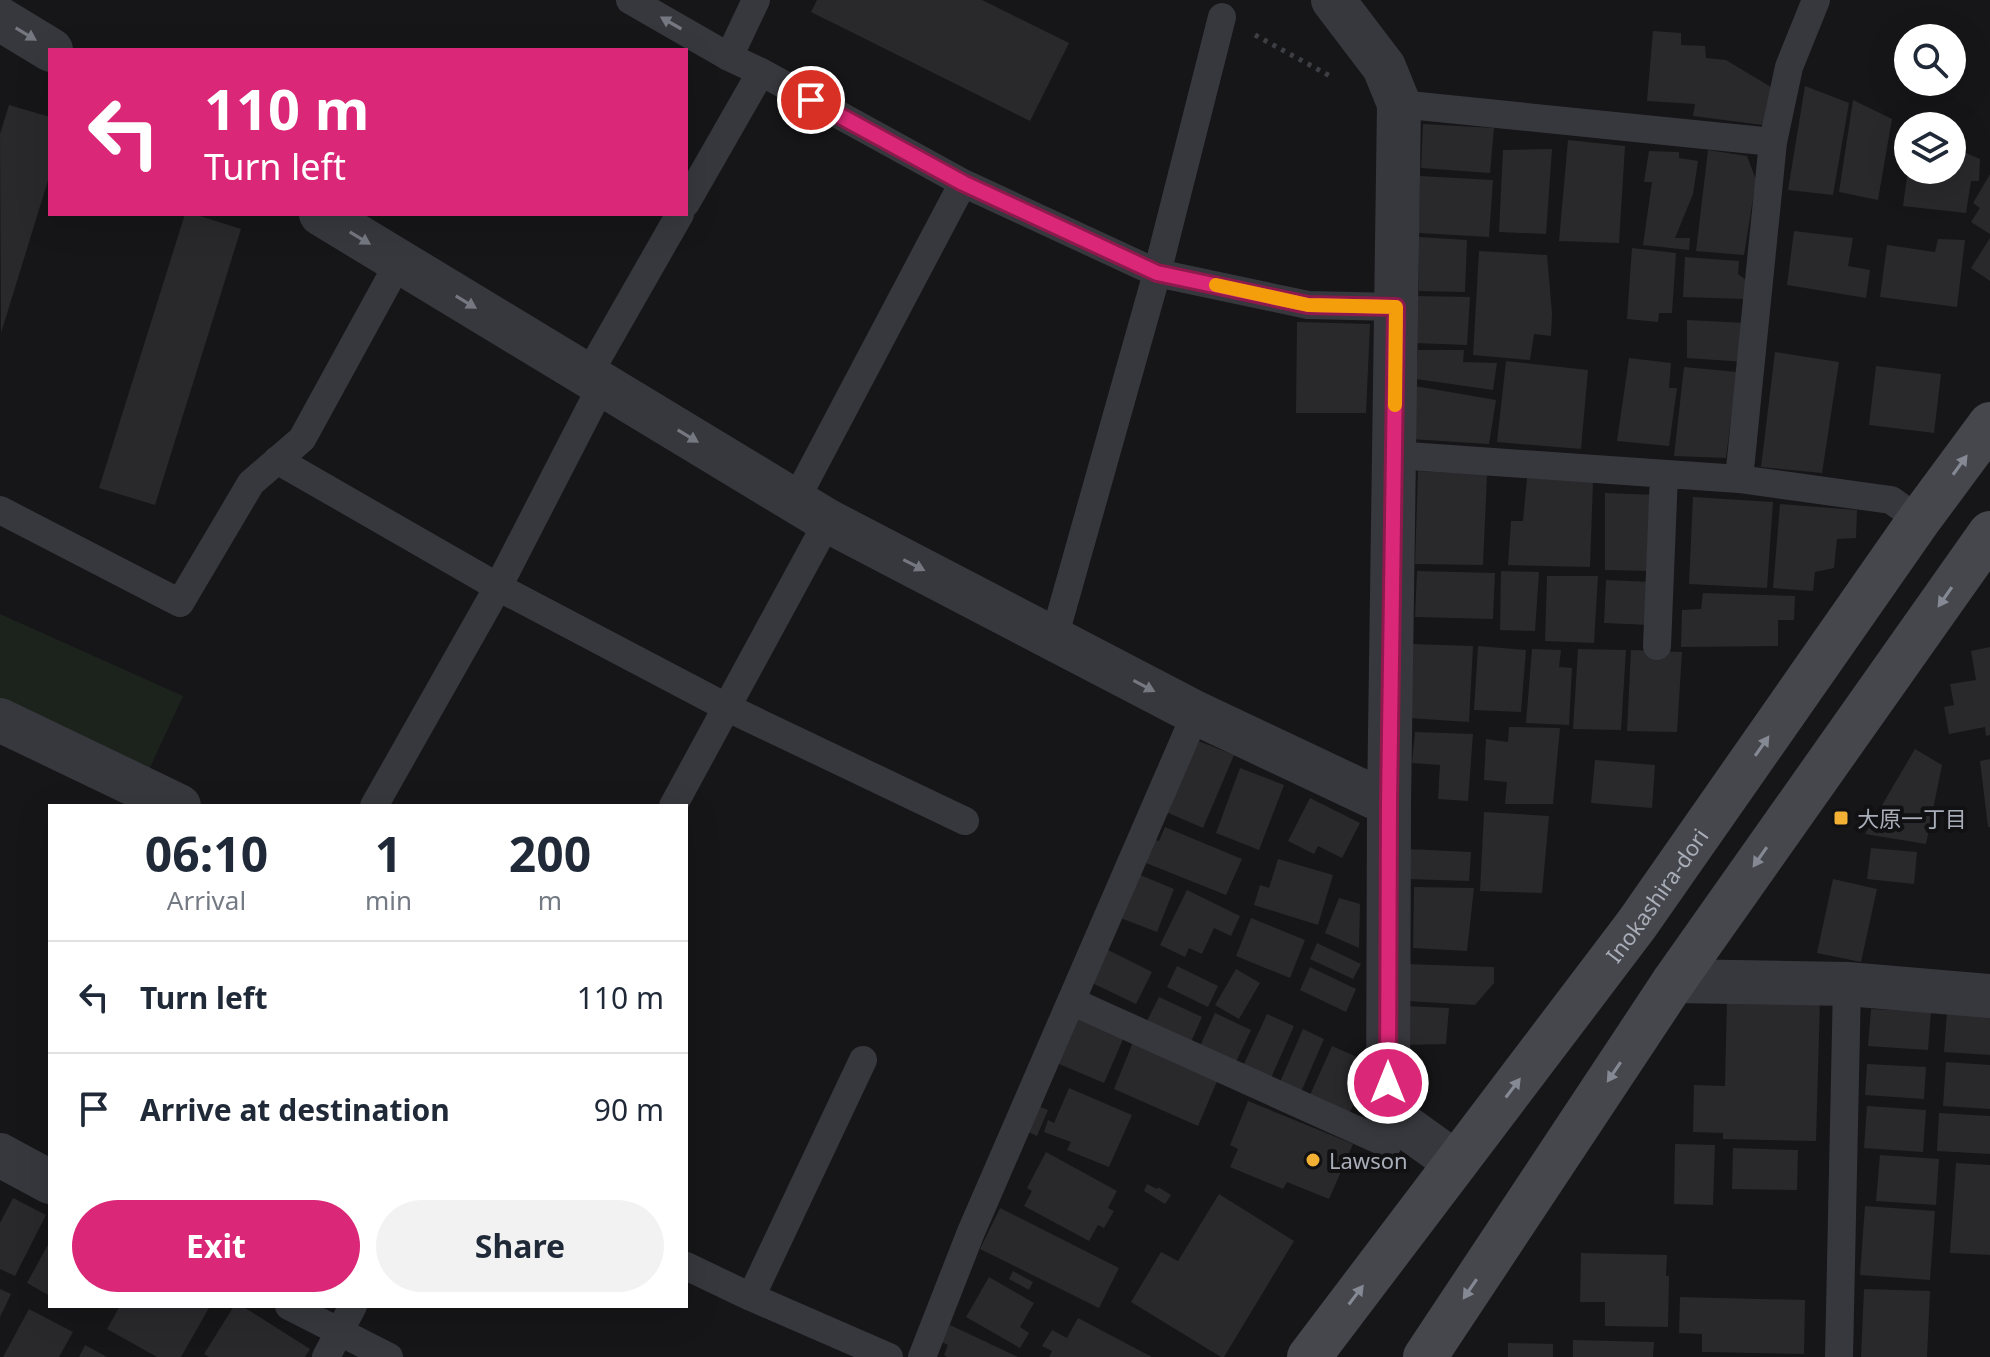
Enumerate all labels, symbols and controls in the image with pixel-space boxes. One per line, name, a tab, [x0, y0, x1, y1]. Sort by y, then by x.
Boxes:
one-way arrow	[660, 16, 682, 30]
map controls	[1894, 24, 1966, 184]
button: search	[1894, 24, 1966, 96]
one-way arrow	[15, 27, 37, 41]
pin	[777, 66, 845, 134]
text: 110 m	[204, 70, 369, 146]
icon: arrive	[789, 78, 833, 122]
icon: left	[72, 80, 176, 184]
button: layers	[1894, 112, 1966, 184]
text: Turn left	[204, 142, 346, 191]
one-way arrow	[349, 230, 371, 244]
one-way arrow	[455, 294, 477, 308]
one-way arrow	[677, 429, 699, 443]
one-way arrow	[1952, 454, 1968, 476]
one-way arrow	[902, 559, 925, 572]
one-way arrow	[1938, 586, 1953, 607]
one-way arrow	[1133, 679, 1156, 692]
one-way arrow	[1753, 735, 1769, 756]
place label: 大原一丁目	[1857, 803, 1967, 833]
marker: 大原一丁目	[1832, 809, 1850, 827]
text: 06:10	[145, 821, 268, 886]
text: 1	[375, 821, 402, 886]
text: 200	[509, 821, 591, 886]
street label: Inokashira-dori	[1598, 822, 1714, 968]
one-way arrow	[1753, 846, 1768, 867]
text: Arrival	[167, 882, 246, 918]
text: min	[365, 882, 412, 918]
text: m	[538, 882, 562, 918]
icon: left	[72, 975, 116, 1019]
text: Turn left	[140, 977, 268, 1018]
text: 110 m	[577, 977, 664, 1018]
position arrow	[1346, 1041, 1430, 1125]
one-way arrow	[1607, 1061, 1622, 1082]
one-way arrow	[1505, 1078, 1521, 1098]
icon: arrive	[72, 1087, 116, 1131]
text: Arrive at destination	[140, 1089, 450, 1130]
text: 90 m	[594, 1089, 664, 1130]
place label: Lawson	[1329, 1145, 1408, 1175]
marker: Lawson	[1304, 1151, 1322, 1169]
button: Exit	[72, 1200, 360, 1292]
button: Share	[376, 1200, 664, 1292]
one-way arrow	[1463, 1278, 1478, 1299]
one-way arrow	[1347, 1285, 1363, 1305]

